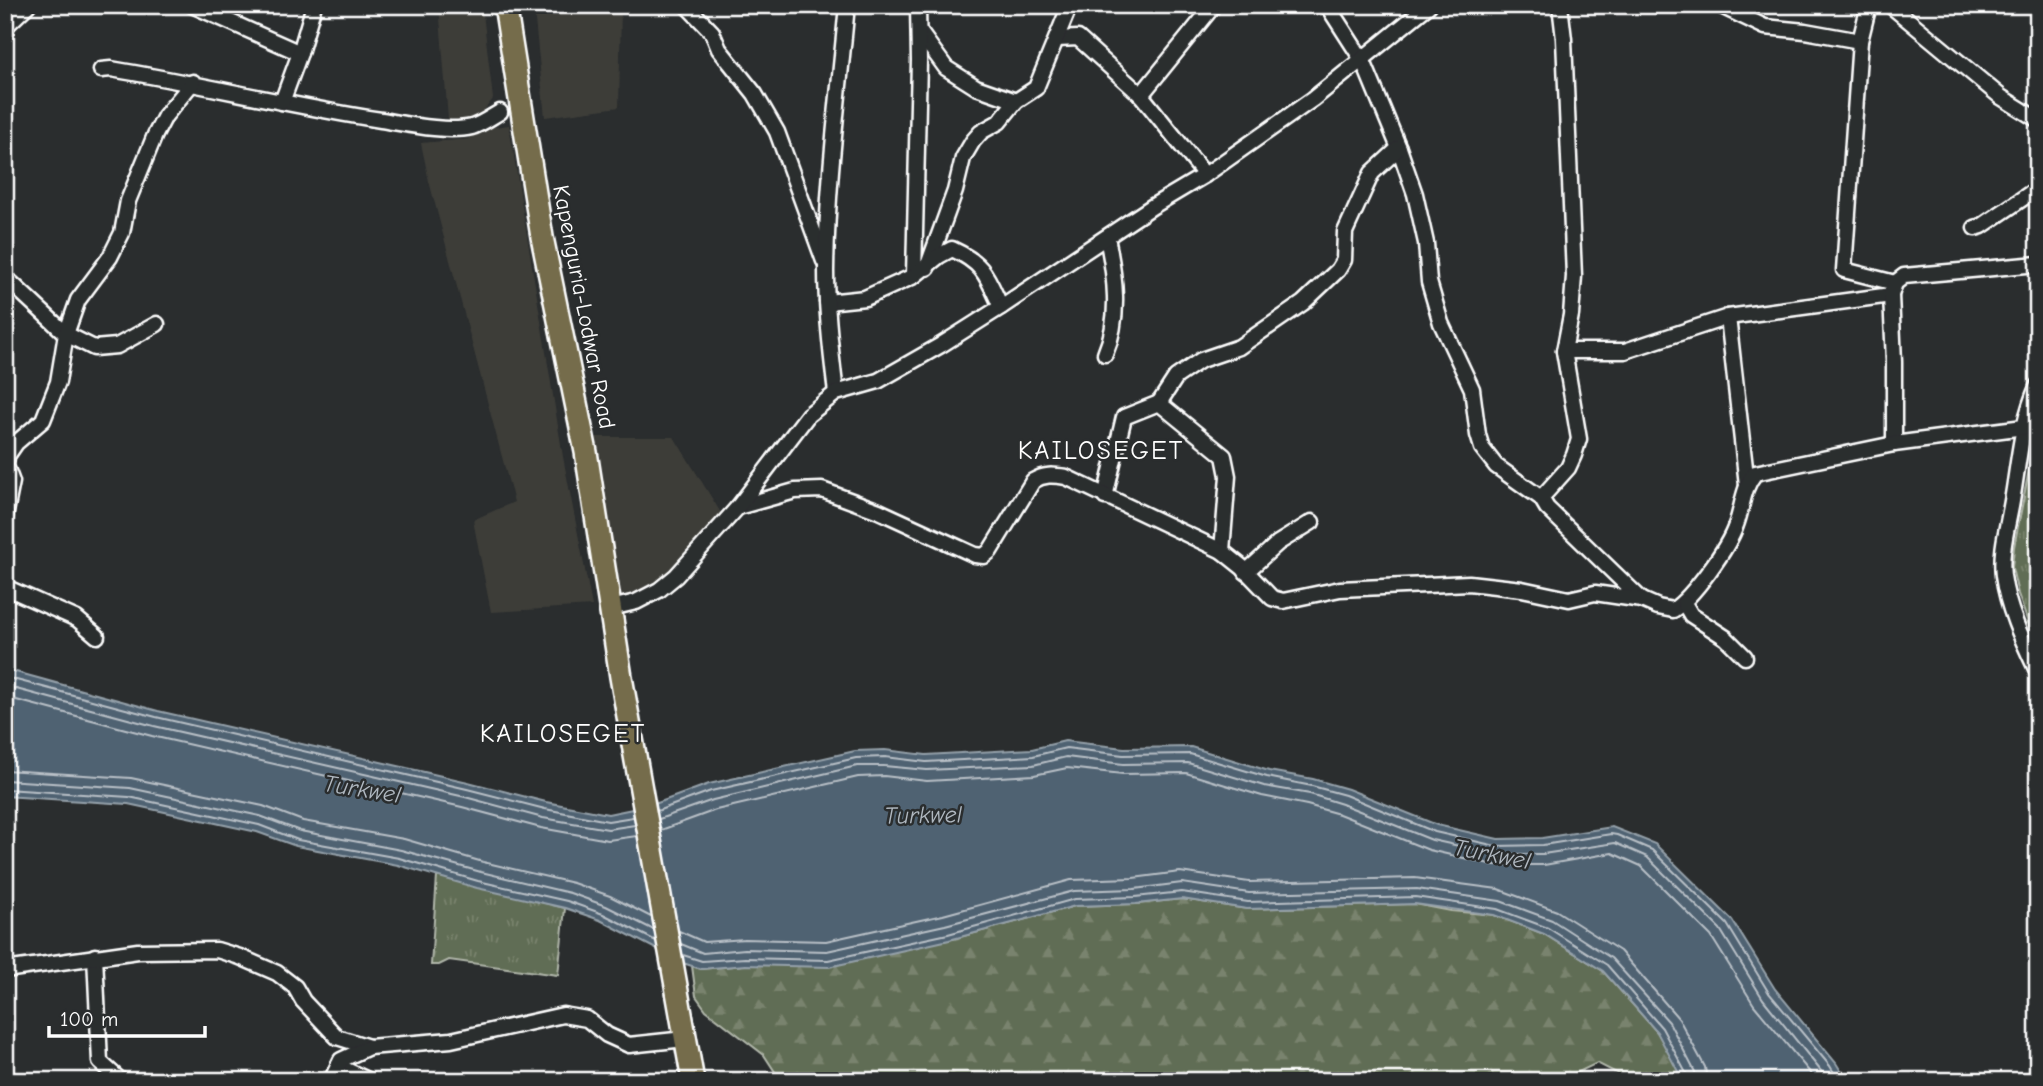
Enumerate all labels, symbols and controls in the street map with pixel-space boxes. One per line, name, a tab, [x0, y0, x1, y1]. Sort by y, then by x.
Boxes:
street label: Kapenguria-Lodwar Road	[547, 183, 621, 431]
district label: KAILOSEGET	[1018, 436, 1184, 466]
district label: KAILOSEGET	[480, 719, 646, 749]
water label: Turkwel	[321, 769, 403, 809]
water label: Turkwel	[884, 800, 963, 830]
water label: Turkwel	[1451, 833, 1534, 875]
scale bar	[49, 995, 205, 1039]
text: 100 m	[60, 1007, 118, 1031]

